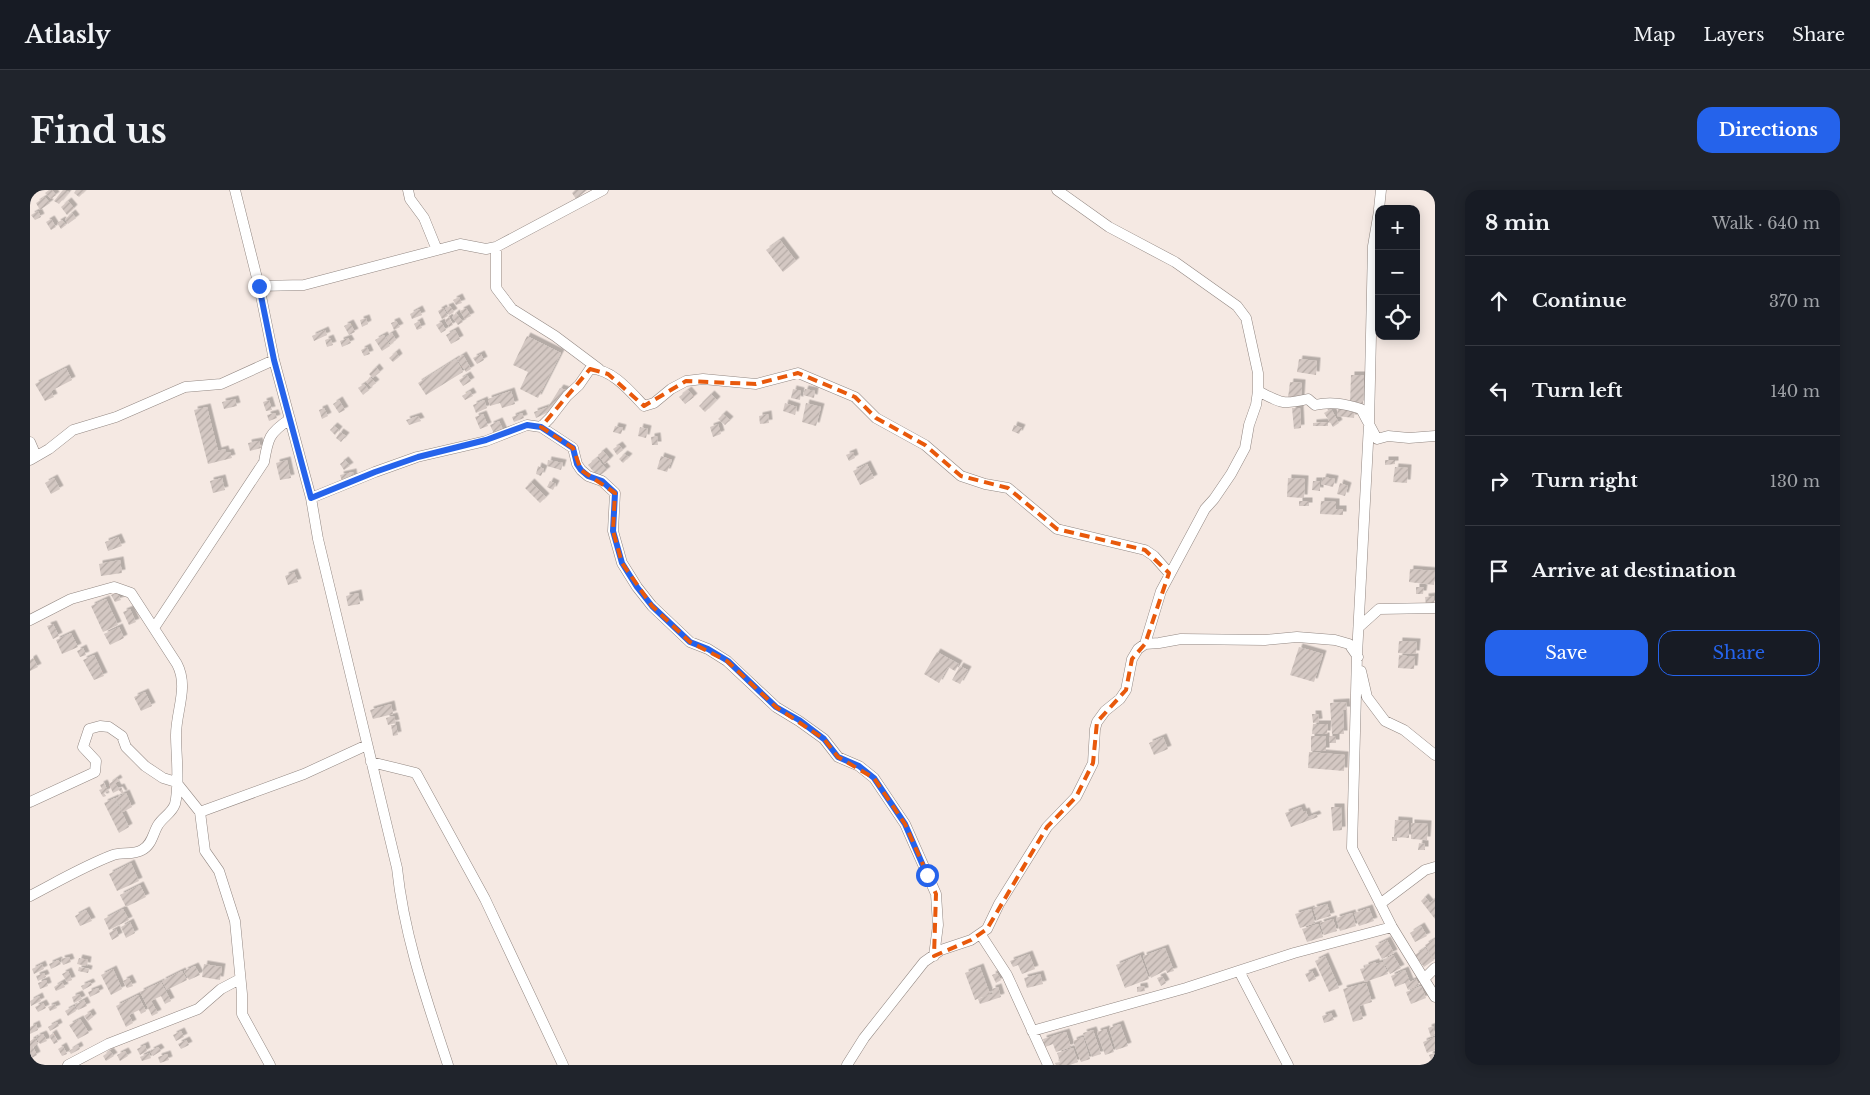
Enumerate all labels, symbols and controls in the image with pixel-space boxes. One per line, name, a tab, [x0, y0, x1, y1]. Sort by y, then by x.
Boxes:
text: Atlasly	[25, 20, 111, 49]
text: Map	[1634, 24, 1675, 46]
text: Layers	[1703, 24, 1764, 46]
text: Share	[1792, 24, 1845, 46]
button: Directions	[1697, 107, 1840, 153]
text: Find us	[30, 109, 167, 152]
map controls	[1375, 205, 1420, 340]
button: +	[1375, 205, 1420, 250]
text: 8 min	[1485, 210, 1550, 236]
text: Walk · 640 m	[1712, 213, 1820, 233]
button: −	[1375, 250, 1420, 295]
route end	[248, 275, 271, 298]
icon: ahead	[1485, 287, 1513, 315]
text: Continue	[1532, 289, 1627, 312]
text: 370 m	[1769, 291, 1820, 311]
button: locate	[1375, 295, 1420, 340]
icon: left	[1485, 377, 1513, 405]
text: Turn left	[1532, 379, 1623, 402]
text: 140 m	[1770, 381, 1820, 401]
icon: right	[1485, 467, 1513, 495]
text: Turn right	[1532, 469, 1638, 492]
text: 130 m	[1770, 471, 1820, 491]
icon: arrive	[1485, 557, 1513, 585]
text: Arrive at destination	[1532, 559, 1736, 582]
button: Save	[1485, 630, 1648, 676]
button: Share	[1658, 630, 1820, 676]
route start	[916, 864, 939, 887]

